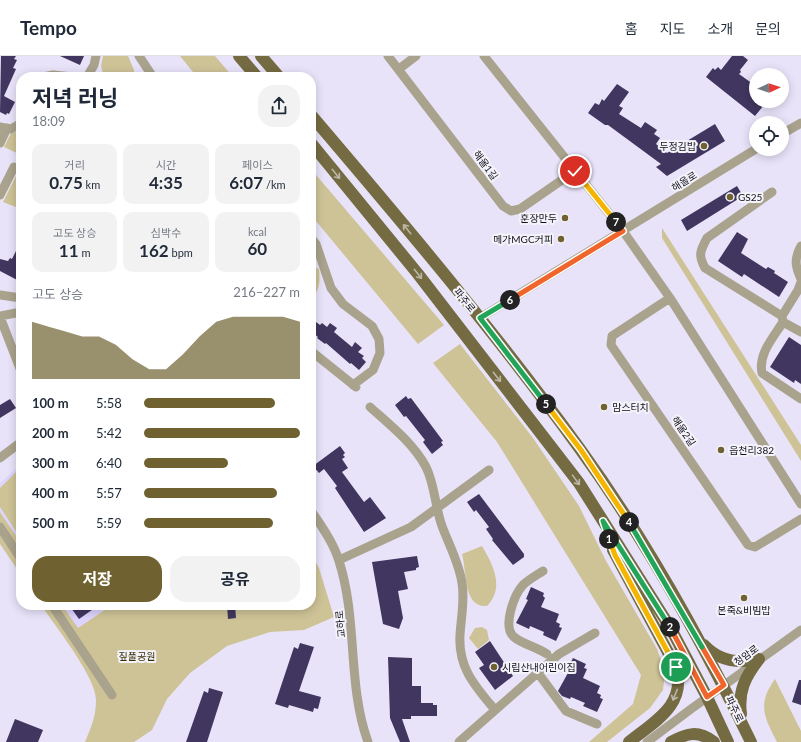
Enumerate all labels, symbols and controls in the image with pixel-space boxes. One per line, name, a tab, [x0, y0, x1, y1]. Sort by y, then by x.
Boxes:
text: Tempo	[20, 16, 77, 39]
text: 홈	[625, 20, 638, 37]
text: 지도	[660, 20, 685, 37]
text: 소개	[707, 20, 733, 37]
text: 문의	[755, 20, 781, 37]
north arrow	[749, 68, 789, 108]
map controls	[749, 68, 789, 156]
text: 저녁 러닝	[32, 84, 118, 111]
button: share	[258, 85, 300, 127]
text: 18:09	[32, 113, 65, 129]
button: locate	[749, 116, 789, 156]
place label: 두정김밥	[659, 140, 697, 152]
marker: 두정김밥	[699, 141, 709, 151]
street label: 해올1길	[471, 148, 501, 182]
pin	[558, 154, 592, 188]
text: 거리	[65, 158, 85, 171]
text: 시간	[156, 158, 176, 171]
text: 페이스	[242, 158, 273, 171]
icon: check	[564, 160, 586, 182]
one-way arrow	[331, 168, 340, 179]
street label: 해올로	[669, 169, 699, 193]
text: 0.75	[49, 172, 83, 193]
text: 4:35	[149, 172, 183, 193]
text: 6:07	[229, 172, 263, 193]
text: km	[83, 178, 100, 191]
text: /km	[263, 178, 286, 191]
place label: GS25	[738, 191, 763, 203]
marker: GS25	[725, 192, 735, 202]
place label: 훈장만두	[520, 212, 557, 224]
pin: 7	[606, 212, 626, 232]
marker: 훈장만두	[560, 213, 570, 223]
text: 7	[613, 215, 619, 228]
one-way arrow	[402, 223, 411, 234]
text: kcal	[248, 225, 267, 238]
text: 고도 상승	[53, 226, 96, 239]
text: 심박수	[151, 226, 181, 239]
place label: 메가MGC커피	[493, 233, 553, 245]
marker: 메가MGC커피	[556, 234, 566, 244]
text: 60	[247, 238, 267, 259]
text: 11	[59, 240, 79, 261]
text: 162	[139, 240, 169, 261]
text: m	[79, 246, 90, 259]
text: bpm	[169, 246, 193, 259]
one-way arrow	[414, 269, 422, 280]
text: 216–227 m	[233, 284, 300, 300]
street label: 파주로	[452, 285, 478, 315]
text: 고도 상승	[32, 286, 83, 302]
pin: 6	[500, 290, 520, 310]
text: 6	[507, 293, 513, 306]
one-way arrow	[493, 372, 502, 383]
pin: 5	[536, 394, 556, 414]
text: 100 m	[32, 395, 69, 411]
text: 5:58	[96, 395, 122, 411]
text: 5	[543, 397, 549, 410]
place label: 맘스터치	[612, 401, 649, 413]
marker: 맘스터치	[599, 402, 609, 412]
street label: 해올2길	[670, 414, 698, 448]
text: 200 m	[32, 425, 69, 441]
text: 5:42	[96, 425, 122, 441]
place label: 읍천리382	[729, 444, 774, 456]
marker: 읍천리382	[716, 445, 726, 455]
text: 300 m	[32, 455, 69, 471]
text: 6:40	[96, 455, 122, 471]
one-way arrow	[572, 475, 580, 486]
text: 400 m	[32, 485, 69, 501]
text: 5:57	[96, 485, 122, 501]
pin: 4	[619, 512, 639, 532]
text: 500 m	[32, 515, 69, 531]
text: 5:59	[96, 515, 122, 531]
text: 4	[626, 515, 632, 528]
pin: 1	[599, 529, 619, 549]
text: 1	[606, 532, 612, 545]
button: 저장	[32, 556, 162, 602]
button: 공유	[170, 556, 300, 602]
marker: 본죽&비빔밥	[739, 593, 749, 603]
place label: 본죽&비빔밥	[717, 604, 771, 616]
street label: 교하로	[333, 610, 347, 638]
pin: 2	[660, 617, 680, 637]
text: 2	[667, 620, 673, 633]
street label: 청암로	[731, 642, 761, 668]
park label: 짚풀공원	[119, 650, 155, 662]
pin	[659, 650, 693, 684]
icon: arrive	[665, 656, 687, 678]
place label: 시립산내어린이집	[502, 661, 576, 673]
marker: 시립산내어린이집	[489, 662, 499, 672]
one-way arrow	[671, 689, 679, 701]
street label: 파주로	[724, 694, 746, 724]

